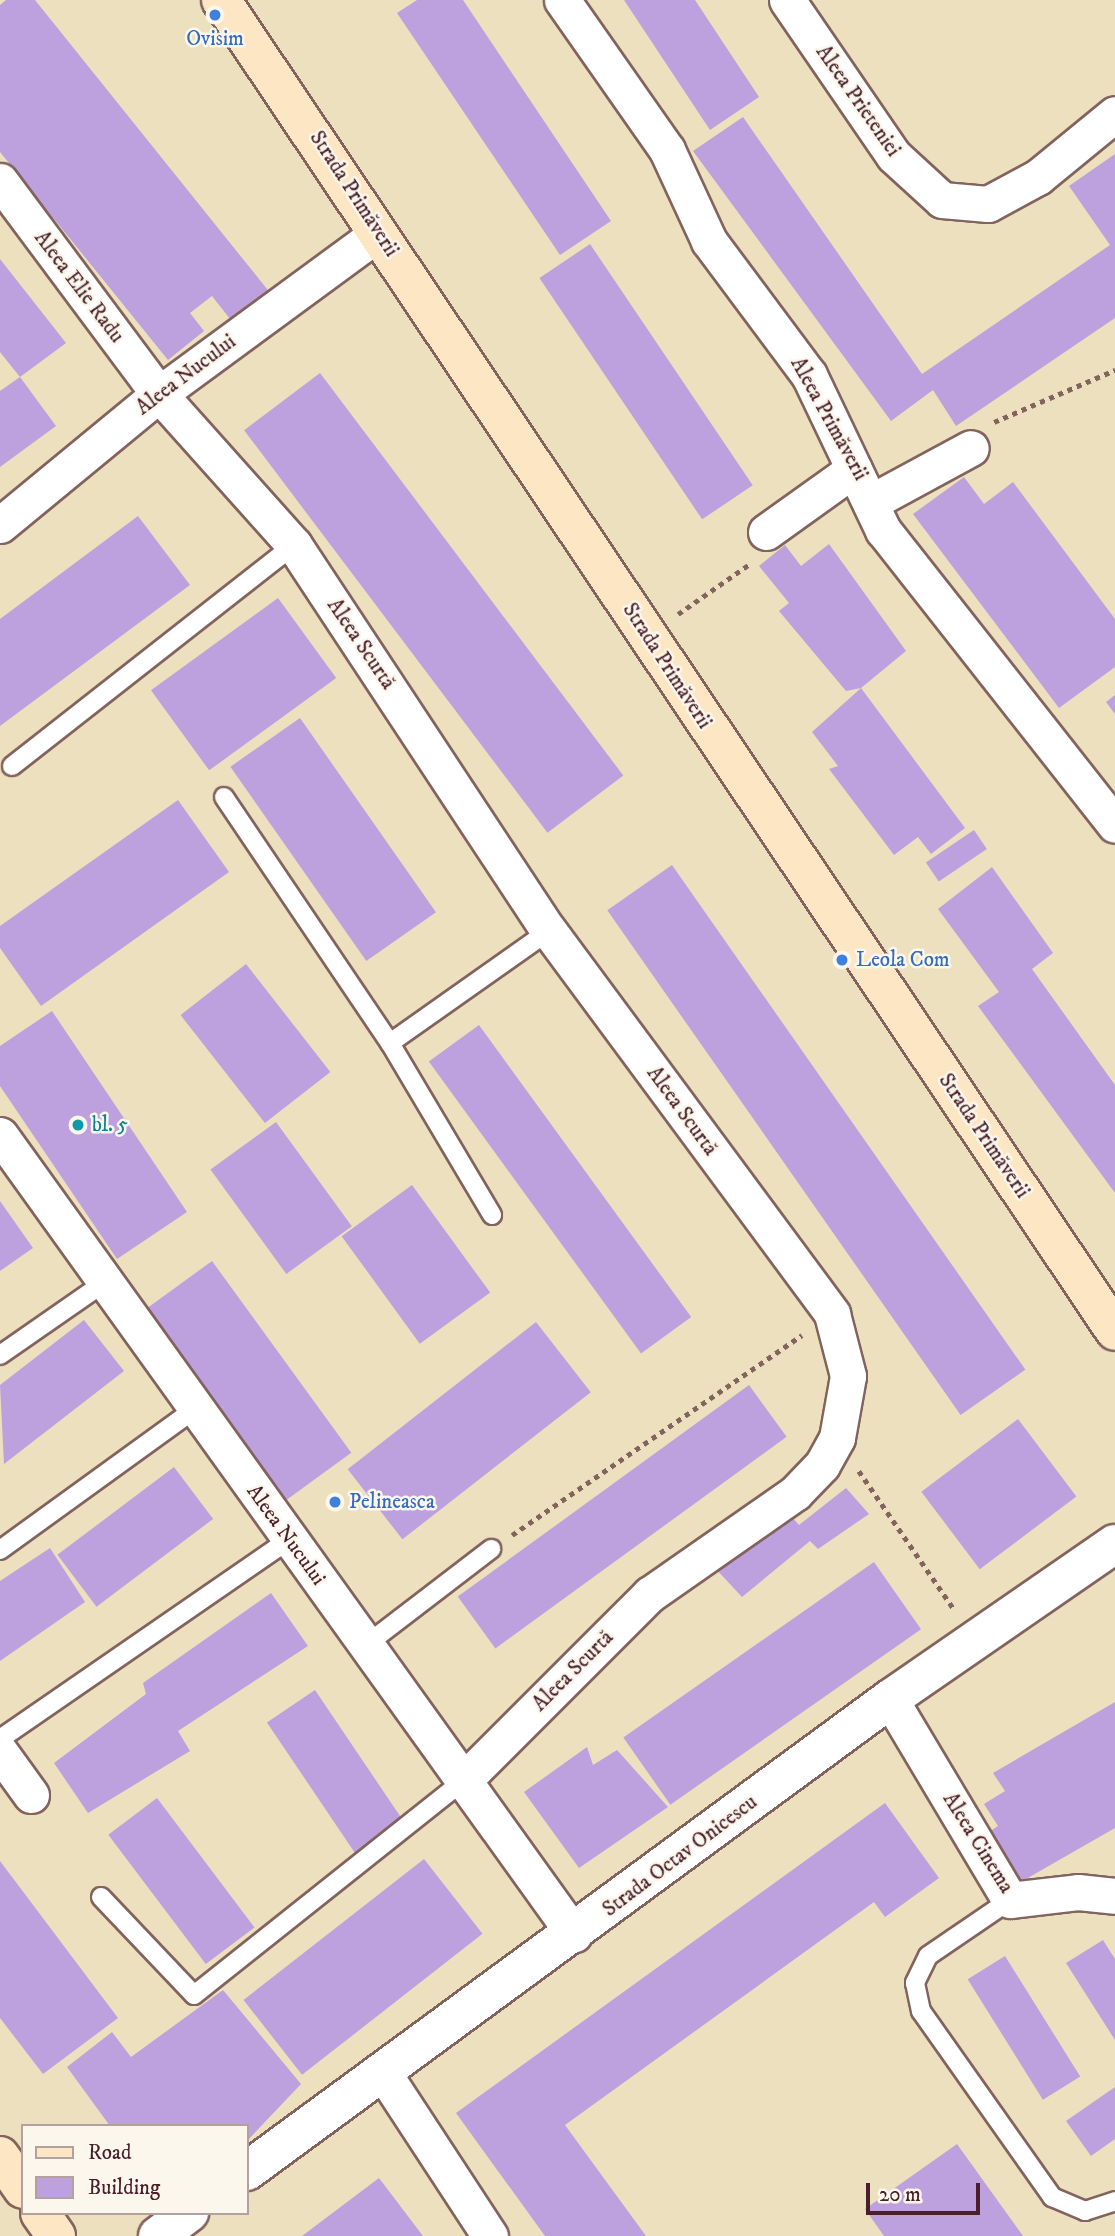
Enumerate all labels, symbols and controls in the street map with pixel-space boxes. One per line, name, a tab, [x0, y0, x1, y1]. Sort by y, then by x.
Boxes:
marker: Ovisim	[207, 7, 223, 23]
place label: Ovisim	[186, 26, 244, 52]
street label: Aleea Prieteniei	[810, 40, 906, 162]
street label: Strada Primăverii	[304, 126, 404, 262]
street label: Aleea Elie Radu	[29, 226, 129, 348]
street label: Aleea Nucului	[131, 329, 241, 421]
street label: Aleea Primăverii	[785, 353, 873, 485]
street label: Aleea Scurtă	[321, 594, 401, 694]
street label: Strada Primăverii	[617, 598, 717, 734]
place label: Leola Com	[856, 947, 950, 973]
marker: Leola Com	[834, 952, 850, 968]
street label: Aleea Scurtă	[641, 1061, 723, 1161]
street label: Strada Primăverii	[933, 1069, 1035, 1203]
place label: bl. 5	[92, 1112, 128, 1138]
marker: bl. 5	[70, 1117, 86, 1133]
street label: Aleea Nucului	[241, 1480, 331, 1590]
place label: Pelineasca	[349, 1489, 435, 1515]
marker: Pelineasca	[327, 1494, 343, 1510]
street label: Aleea Scurtă	[527, 1625, 619, 1717]
street label: Aleea Cinema	[937, 1788, 1019, 1898]
street label: Strada Octav Onicescu	[598, 1790, 762, 1922]
legend	[21, 2124, 248, 2215]
text: Road	[88, 2140, 132, 2166]
scale bar	[870, 2170, 984, 2214]
text: Building	[88, 2175, 160, 2201]
text: 20 m	[879, 2182, 921, 2208]

